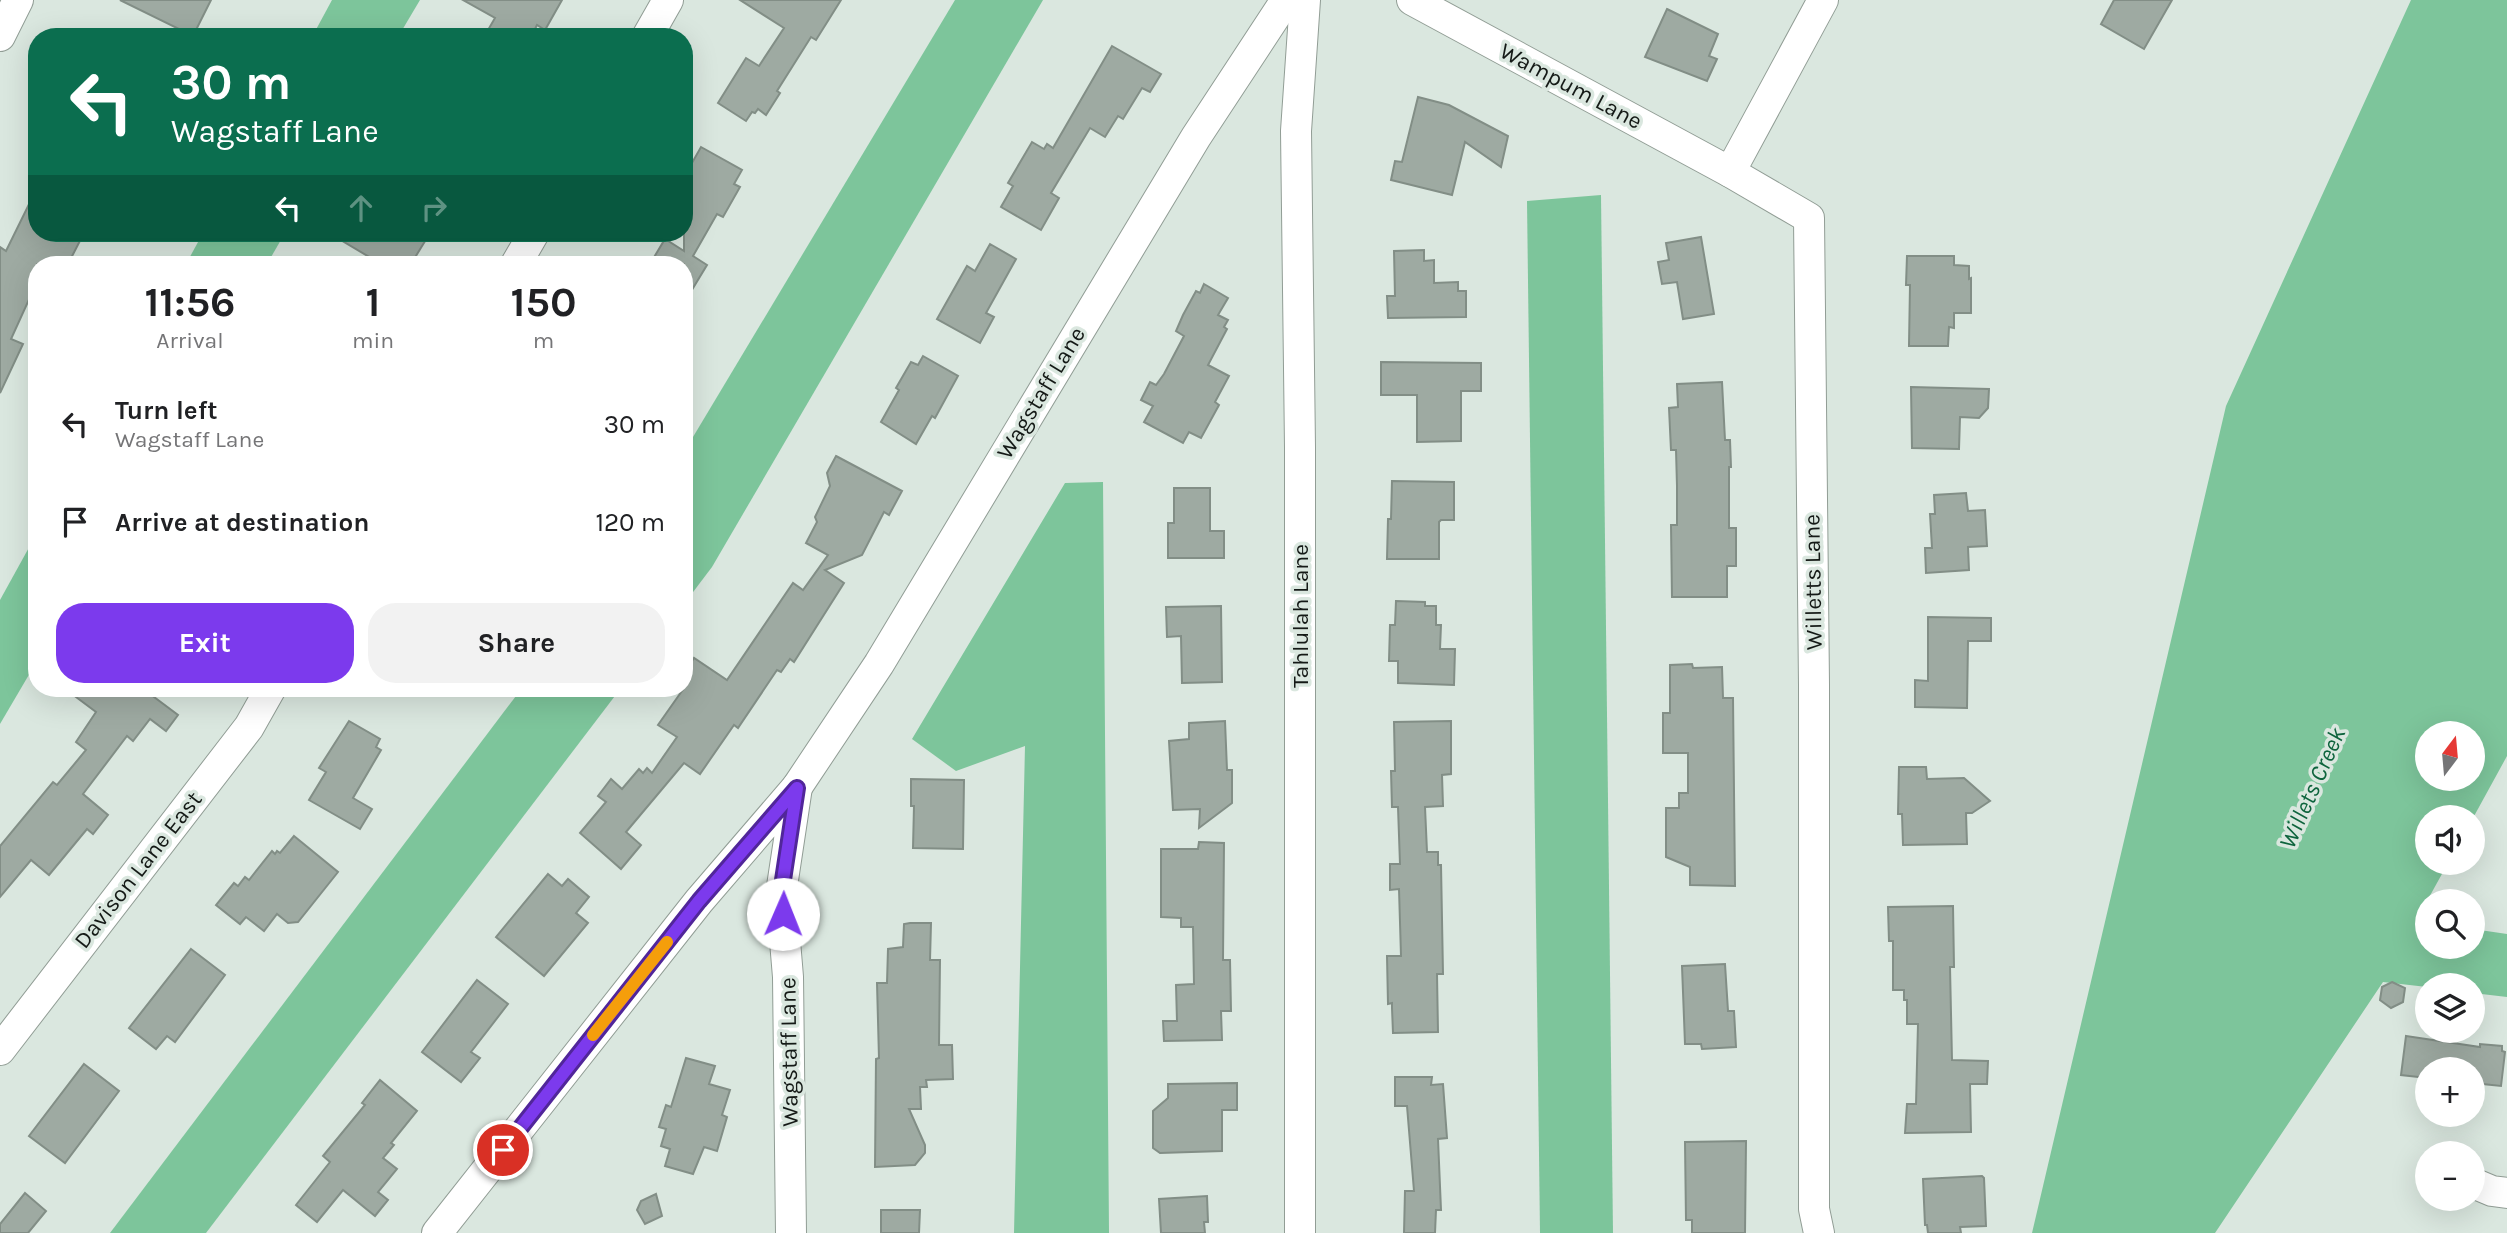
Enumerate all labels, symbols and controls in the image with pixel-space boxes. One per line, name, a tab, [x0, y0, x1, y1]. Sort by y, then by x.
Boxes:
street label: Wampum Lane	[1495, 37, 1647, 135]
text: 30 m	[171, 54, 291, 111]
icon: left	[56, 56, 147, 147]
text: Wagstaff Lane	[171, 113, 379, 150]
icon: left	[269, 189, 307, 227]
icon: ahead	[342, 189, 380, 227]
icon: right	[415, 189, 453, 227]
text: 11:56	[144, 277, 236, 327]
text: 1	[366, 277, 381, 327]
text: 150	[511, 277, 577, 327]
street label: Wagstaff Lane	[991, 322, 1091, 464]
text: Arrival	[156, 327, 224, 354]
text: min	[352, 327, 394, 354]
text: m	[533, 327, 554, 354]
text: Turn left	[115, 395, 217, 426]
icon: left	[56, 405, 94, 443]
text: 30 m	[604, 409, 665, 440]
text: Wagstaff Lane	[115, 426, 264, 453]
icon: arrive	[56, 503, 94, 541]
text: Arrive at destination	[115, 507, 369, 538]
text: 120 m	[595, 507, 665, 538]
street label: Willetts Lane	[1798, 514, 1828, 650]
street label: Tahlulah Lane	[1287, 544, 1314, 688]
button: Exit	[56, 603, 354, 683]
button: Share	[368, 603, 665, 683]
north arrow	[2415, 721, 2485, 791]
map controls	[2415, 721, 2485, 1211]
water label: Willets Creek	[2273, 722, 2351, 853]
street label: Davison Lane East	[69, 786, 208, 954]
button: sound	[2415, 805, 2485, 875]
position arrow	[746, 877, 820, 951]
button: search	[2415, 889, 2485, 959]
button: layers	[2415, 973, 2485, 1043]
street label: Wagstaff Lane	[774, 977, 804, 1127]
button: +	[2415, 1057, 2485, 1127]
pin	[473, 1120, 533, 1180]
icon: arrive	[484, 1131, 522, 1169]
button: −	[2415, 1141, 2485, 1211]

